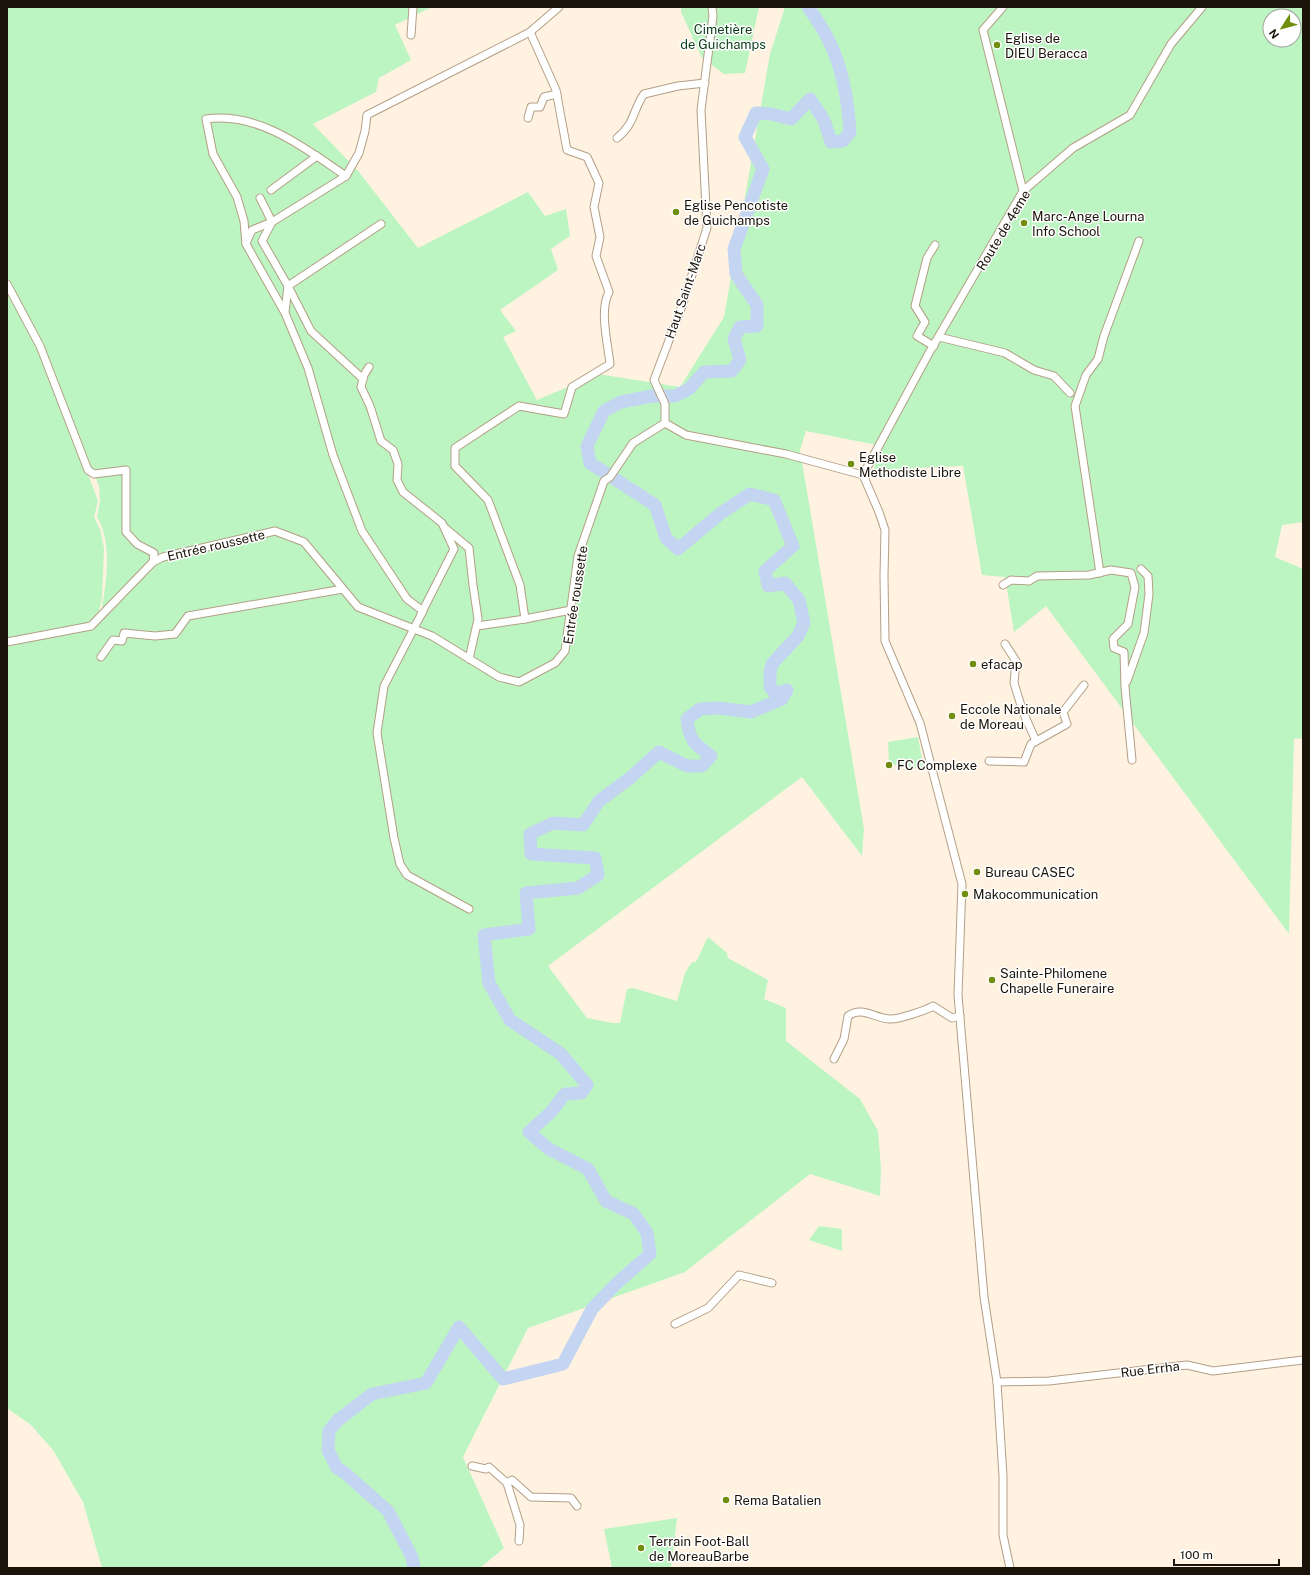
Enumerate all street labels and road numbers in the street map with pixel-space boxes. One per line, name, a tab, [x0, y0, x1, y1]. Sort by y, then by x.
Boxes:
street label: Route de 4eme	[974, 187, 1033, 273]
street label: Haut Saint-Marc	[662, 242, 709, 341]
street label: Entrée roussette	[166, 527, 266, 564]
street label: Entrée roussette	[560, 545, 591, 645]
street label: Rue Errha	[1120, 1358, 1180, 1381]

